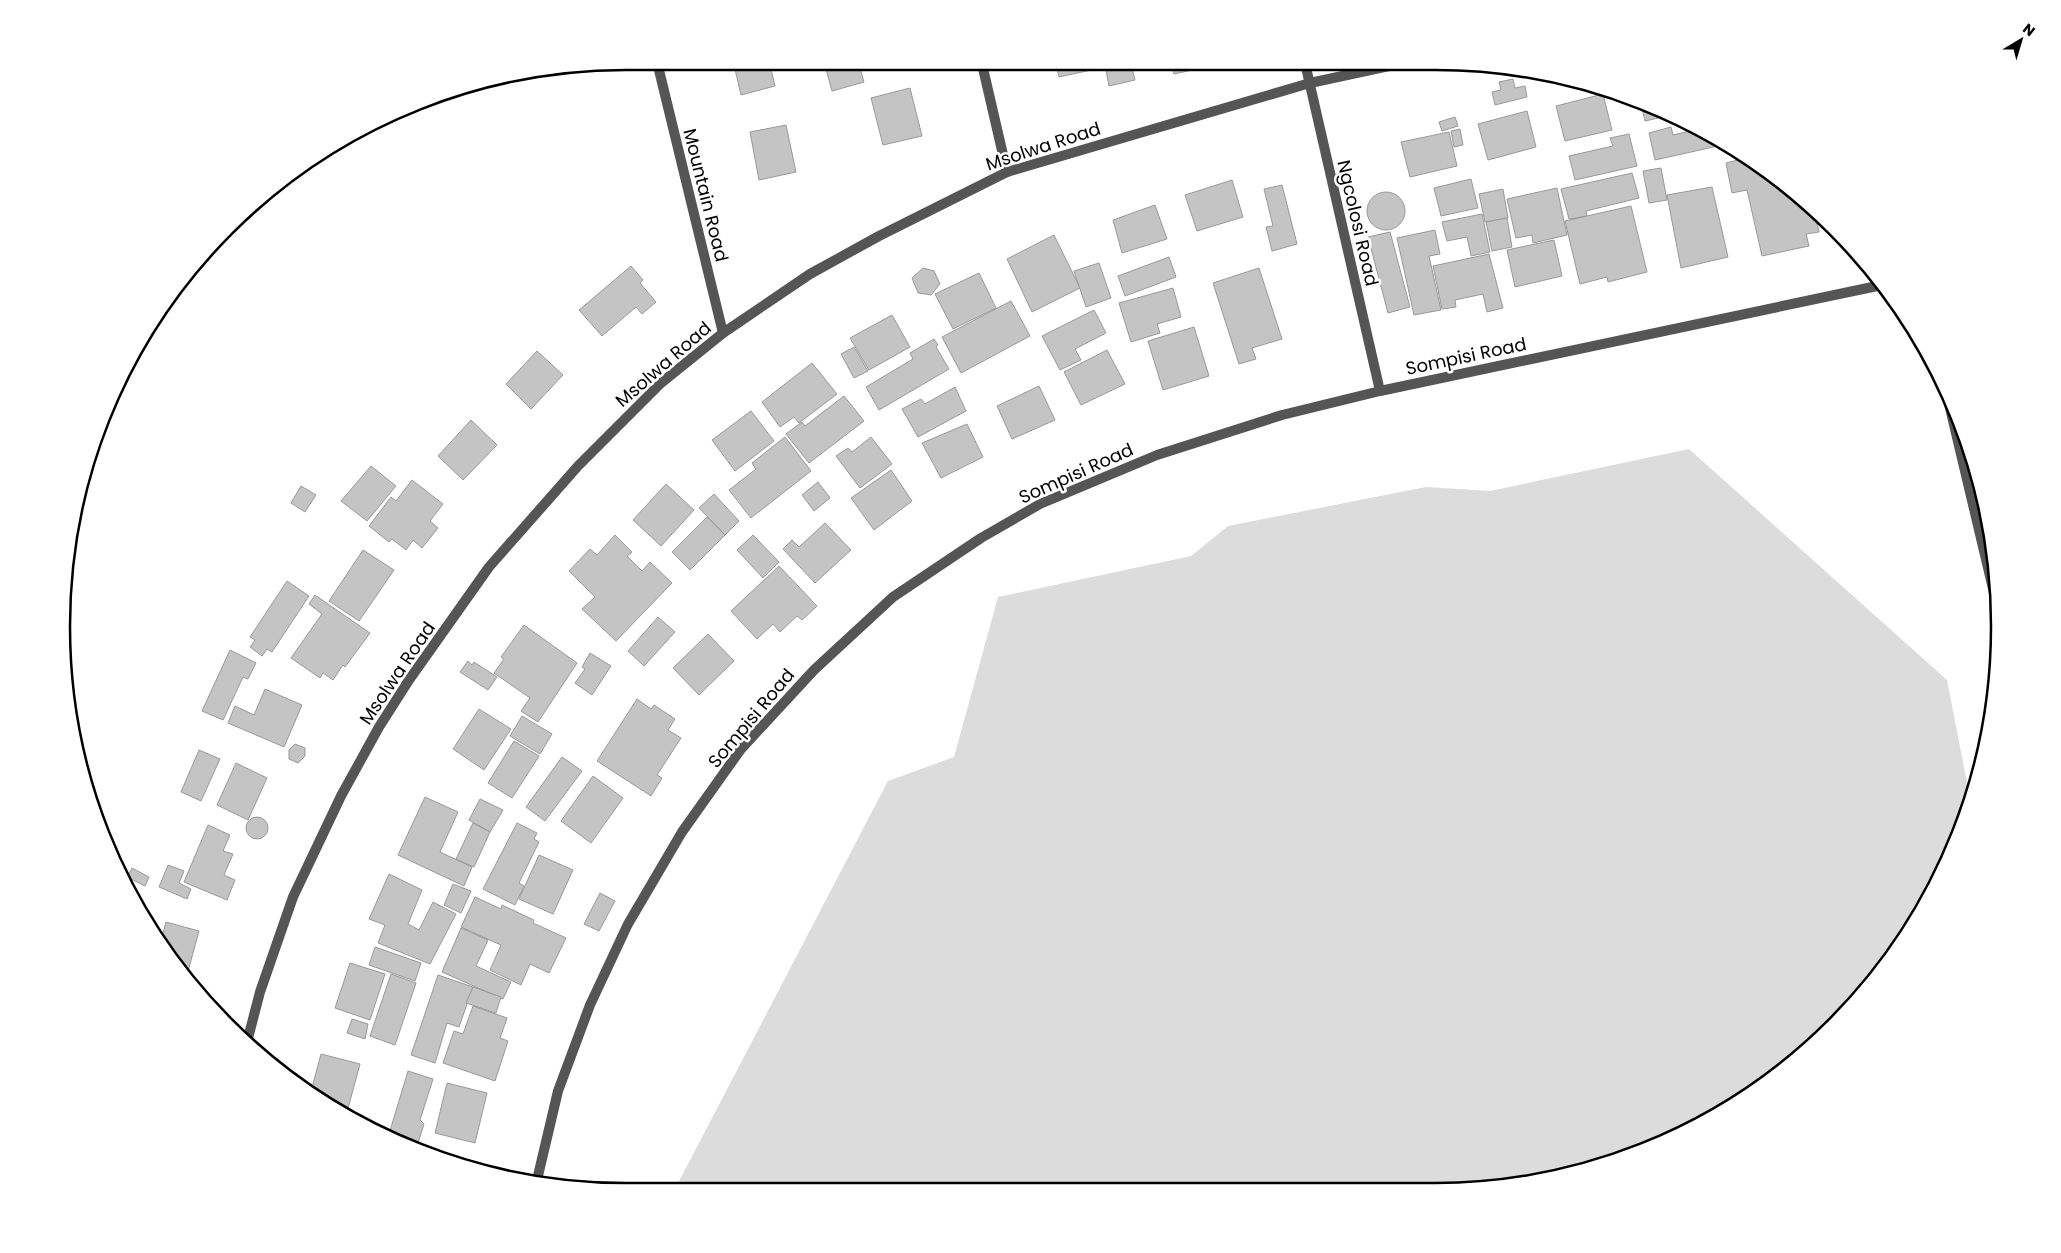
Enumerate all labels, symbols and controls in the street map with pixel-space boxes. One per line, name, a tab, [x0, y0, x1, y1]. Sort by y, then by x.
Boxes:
north arrow	[1996, 15, 2046, 65]
text: N	[2019, 19, 2039, 41]
street label: Msolwa Road	[982, 116, 1104, 176]
street label: Mountain Road	[677, 126, 735, 264]
street label: Ngcolosi Road	[1331, 158, 1385, 288]
street label: Msolwa Road	[610, 315, 716, 413]
street label: Sompisi Road	[1403, 331, 1529, 381]
street label: Sompisi Road	[1015, 437, 1137, 509]
street label: Msolwa Road	[353, 617, 441, 729]
street label: Sompisi Road	[702, 663, 800, 773]

